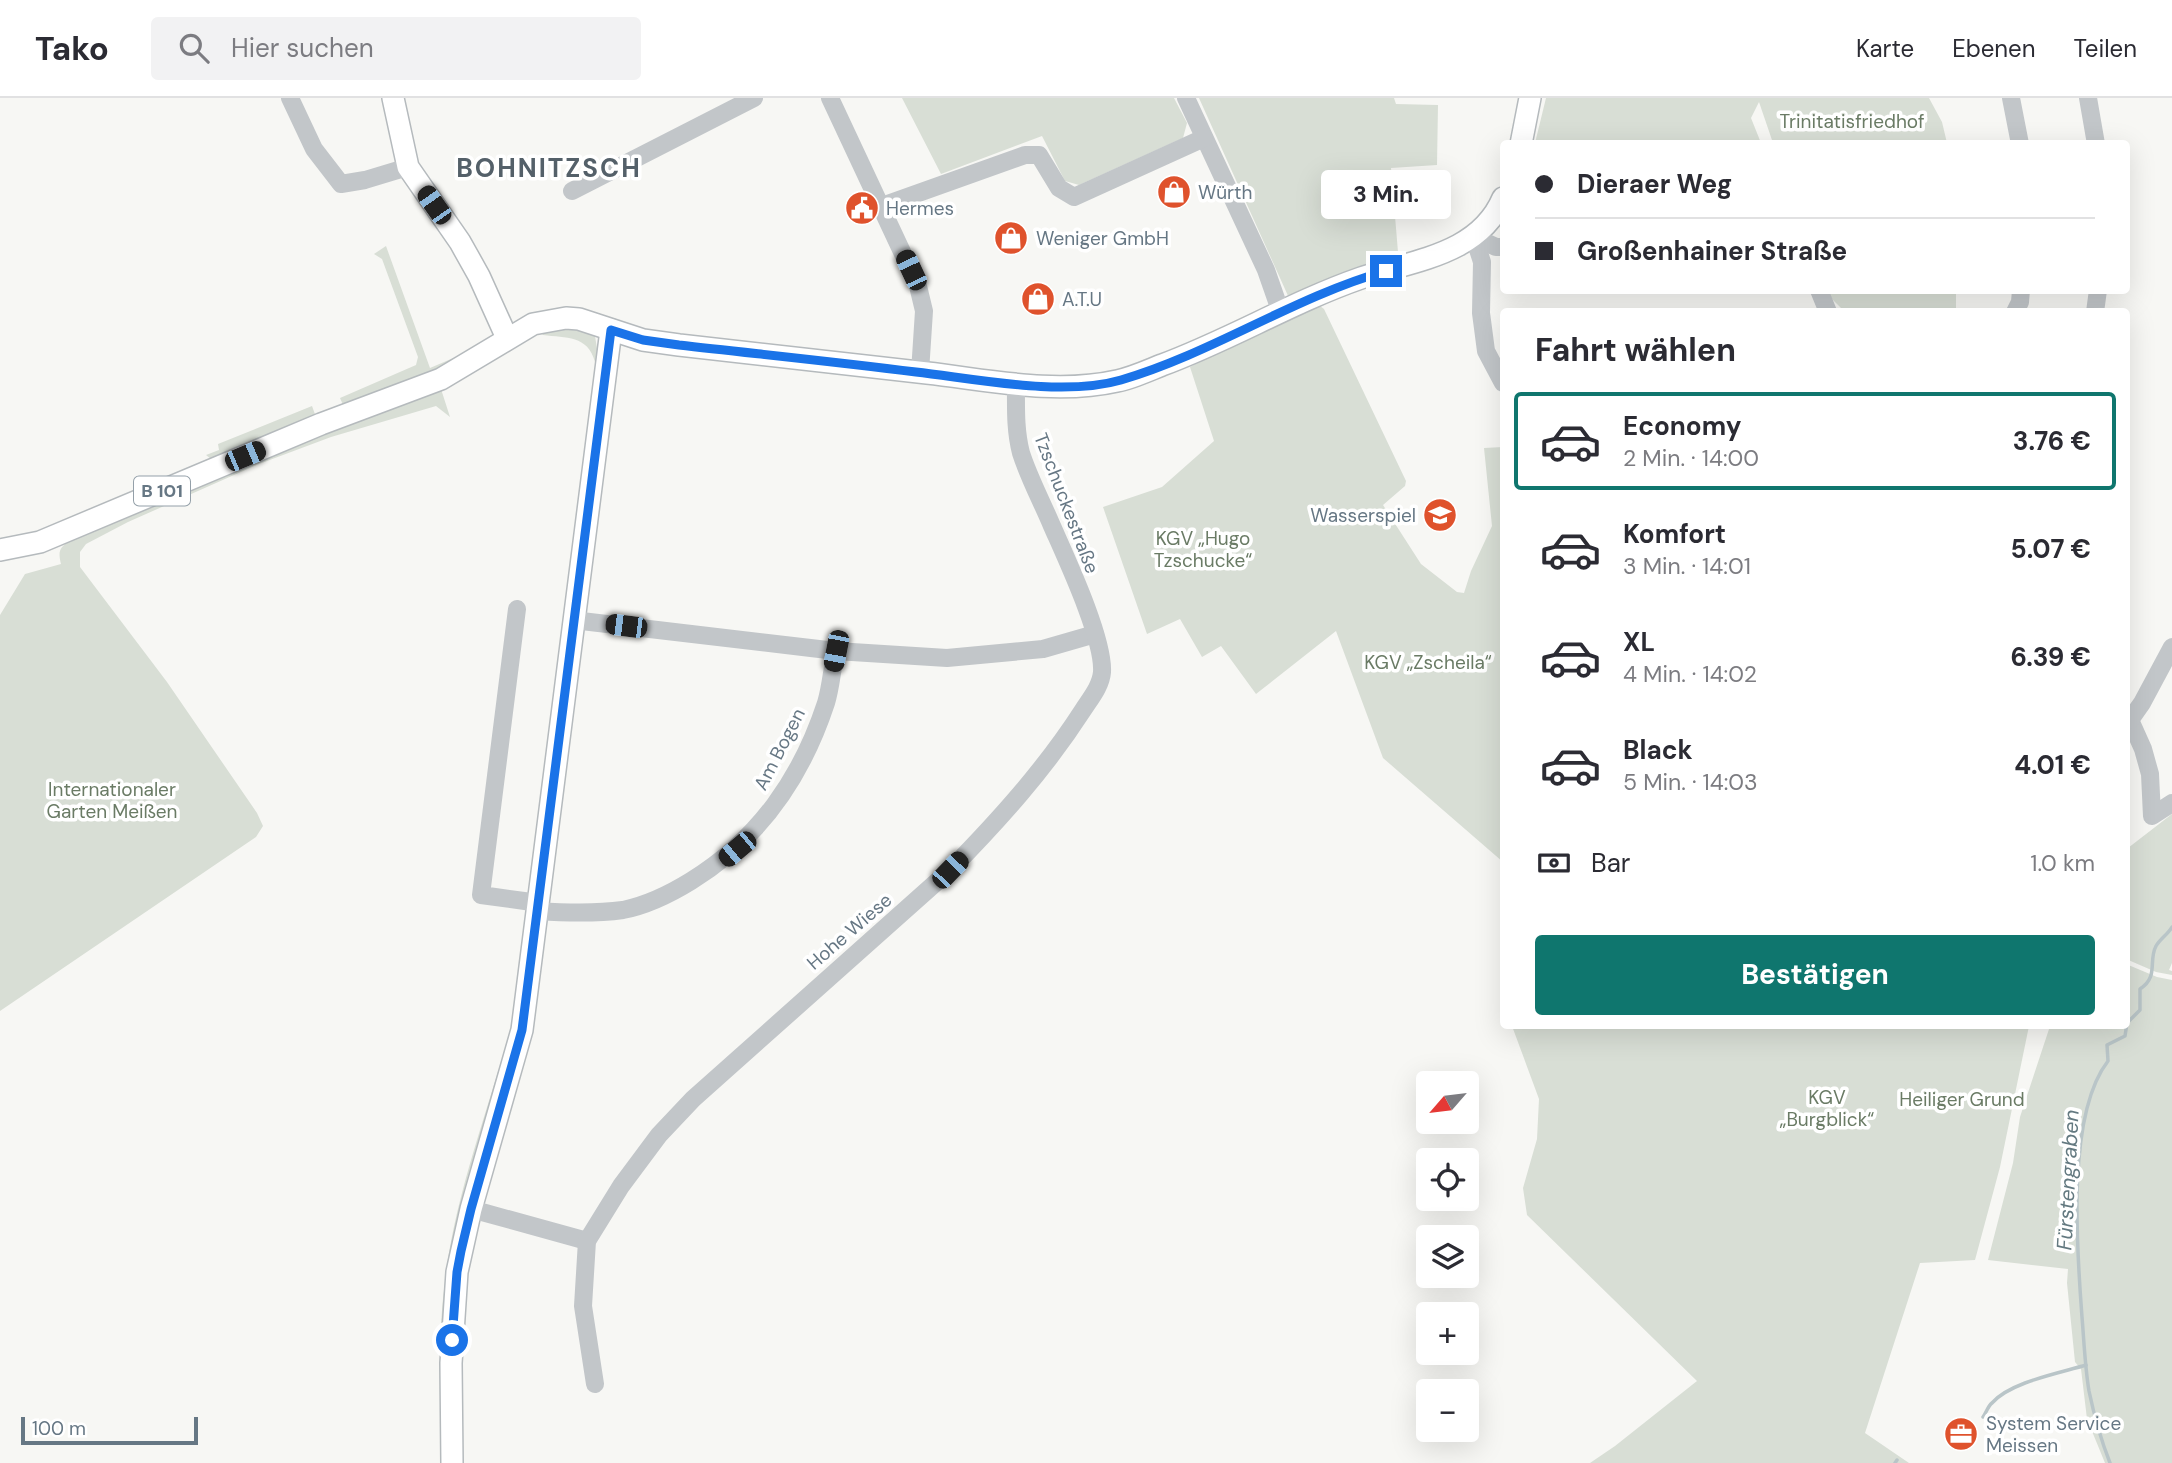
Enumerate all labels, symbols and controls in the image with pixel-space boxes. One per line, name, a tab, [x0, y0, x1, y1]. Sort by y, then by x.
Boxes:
search box	[151, 17, 641, 80]
text: Tako	[35, 27, 109, 70]
icon: search	[175, 29, 213, 67]
text: Hier suchen	[231, 31, 374, 65]
text: Karte	[1856, 33, 1914, 64]
text: Ebenen	[1952, 33, 2036, 64]
text: Teilen	[2074, 33, 2137, 64]
park label: Trinitatisfriedhof	[1779, 109, 1925, 134]
district label: BOHNITZSCH	[456, 151, 642, 185]
text: Dieraer Weg	[1577, 167, 1732, 201]
callout: 3 Min.	[1321, 170, 1451, 218]
shop icon: Würth	[1155, 173, 1193, 211]
text: 3 Min.	[1353, 179, 1419, 209]
place label: Würth	[1198, 180, 1252, 205]
car	[414, 182, 455, 228]
public building icon: Hermes	[843, 189, 881, 227]
place label: Hermes	[886, 196, 954, 221]
shop icon: Weniger GmbH	[992, 219, 1030, 257]
place label: Weniger GmbH	[1036, 226, 1169, 251]
text: Großenhainer Straße	[1577, 234, 1847, 268]
car	[893, 247, 930, 293]
route end	[1370, 255, 1402, 287]
shop icon: A.T.U	[1019, 280, 1057, 318]
place label: A.T.U	[1062, 287, 1102, 312]
text: Fahrt wählen	[1535, 329, 1736, 371]
text: Economy	[1623, 409, 1741, 443]
icon: car	[1539, 410, 1602, 473]
text: 3.76 €	[2013, 424, 2091, 458]
street label: Tzschuckestraße	[1028, 429, 1105, 577]
car	[222, 438, 269, 474]
text: 2 Min. · 14:00	[1623, 443, 1759, 473]
road number: B 101	[134, 477, 190, 506]
school or university icon: Wasserspiel	[1421, 496, 1459, 534]
place label: Wasserspiel	[1310, 503, 1416, 528]
text: Komfort	[1623, 517, 1726, 551]
icon: car	[1539, 518, 1602, 581]
park label: KGV „Hugo Tzschucke“	[1154, 526, 1252, 573]
text: 5.07 €	[2011, 532, 2091, 566]
text: 3 Min. · 14:01	[1623, 551, 1751, 581]
car	[604, 613, 649, 639]
text: XL	[1623, 625, 1655, 659]
icon: car	[1539, 626, 1602, 689]
car	[822, 628, 851, 674]
text: 6.39 €	[2011, 640, 2091, 674]
park label: KGV „Zscheila“	[1364, 650, 1492, 675]
text: 4 Min. · 14:02	[1623, 659, 1757, 689]
street label: Am Bogen	[748, 704, 811, 794]
text: Black	[1623, 733, 1693, 767]
icon: car	[1539, 734, 1602, 797]
text: 4.01 €	[2014, 748, 2091, 782]
text: 5 Min. · 14:03	[1623, 767, 1758, 797]
park label: Internationaler Garten Meißen	[46, 777, 178, 824]
car	[715, 827, 760, 871]
icon: cash	[1535, 844, 1573, 882]
text: Bar	[1591, 846, 1630, 880]
car	[928, 848, 973, 892]
text: 1.0 km	[2030, 848, 2095, 878]
street label: Hohe Wiese	[801, 887, 897, 975]
button: Bestätigen	[1535, 935, 2095, 1015]
north arrow	[1416, 1071, 1479, 1134]
map controls	[1416, 1071, 1479, 1442]
park label: KGV „Burgblick“	[1780, 1085, 1874, 1132]
park label: Heiliger Grund	[1899, 1087, 2025, 1112]
water label: Fürstengraben	[2050, 1109, 2086, 1251]
button: locate	[1416, 1148, 1479, 1211]
button: layers	[1416, 1225, 1479, 1288]
button: +	[1416, 1302, 1479, 1365]
route start	[436, 1324, 468, 1356]
button: −	[1416, 1379, 1479, 1442]
place label: System Service Meissen	[1986, 1411, 2121, 1458]
scale bar	[21, 1414, 198, 1446]
office icon: System Service Meissen	[1942, 1415, 1980, 1453]
text: 100 m	[32, 1416, 86, 1441]

